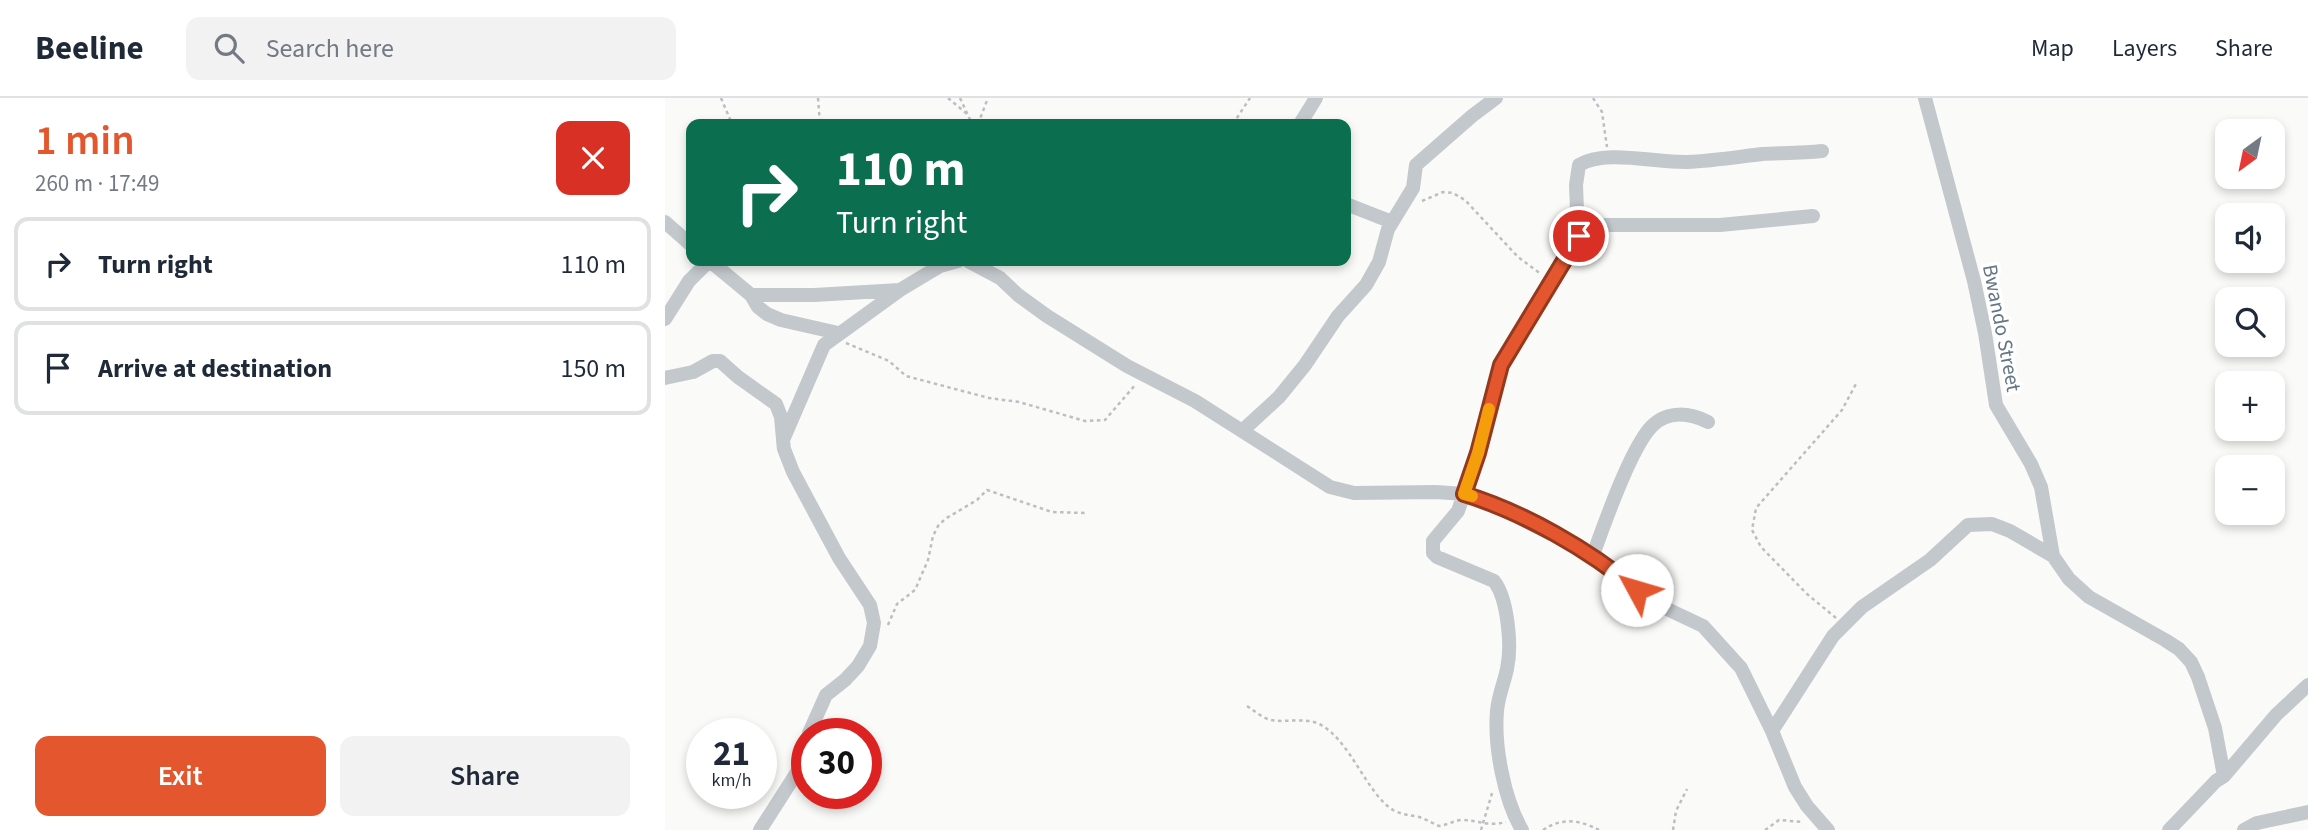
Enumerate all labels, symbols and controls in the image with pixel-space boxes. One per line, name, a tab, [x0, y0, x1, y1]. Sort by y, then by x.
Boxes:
search box	[186, 17, 676, 80]
text: Beeline	[35, 25, 144, 72]
icon: search	[210, 29, 248, 67]
text: Search here	[266, 30, 394, 67]
text: Map	[2031, 31, 2074, 66]
text: Layers	[2112, 31, 2177, 66]
text: Share	[2215, 31, 2273, 66]
text: 1 min	[35, 111, 135, 171]
north arrow	[2215, 119, 2285, 189]
map controls	[2215, 119, 2285, 525]
button: close	[556, 121, 630, 195]
text: 110 m	[836, 135, 965, 205]
icon: right	[721, 147, 812, 238]
text: 260 m · 17:49	[35, 167, 159, 200]
text: Turn right	[836, 200, 967, 246]
button: sound	[2215, 203, 2285, 273]
pin	[1549, 206, 1609, 266]
icon: arrive	[1560, 217, 1598, 255]
icon: right	[39, 245, 77, 283]
text: Turn right	[98, 246, 213, 283]
text: 110 m	[560, 246, 626, 283]
street label: Bwando Street	[1975, 262, 2029, 394]
button: search	[2215, 287, 2285, 357]
icon: arrive	[39, 349, 77, 387]
text: Arrive at destination	[98, 350, 332, 387]
text: 150 m	[560, 350, 626, 387]
button: +	[2215, 371, 2285, 441]
button: −	[2215, 455, 2285, 525]
position arrow	[1600, 553, 1674, 627]
speed limit sign: 30	[791, 718, 882, 809]
text: 21	[713, 729, 750, 779]
button: Exit	[35, 736, 326, 816]
button: Share	[340, 736, 630, 816]
text: km/h	[712, 768, 751, 793]

